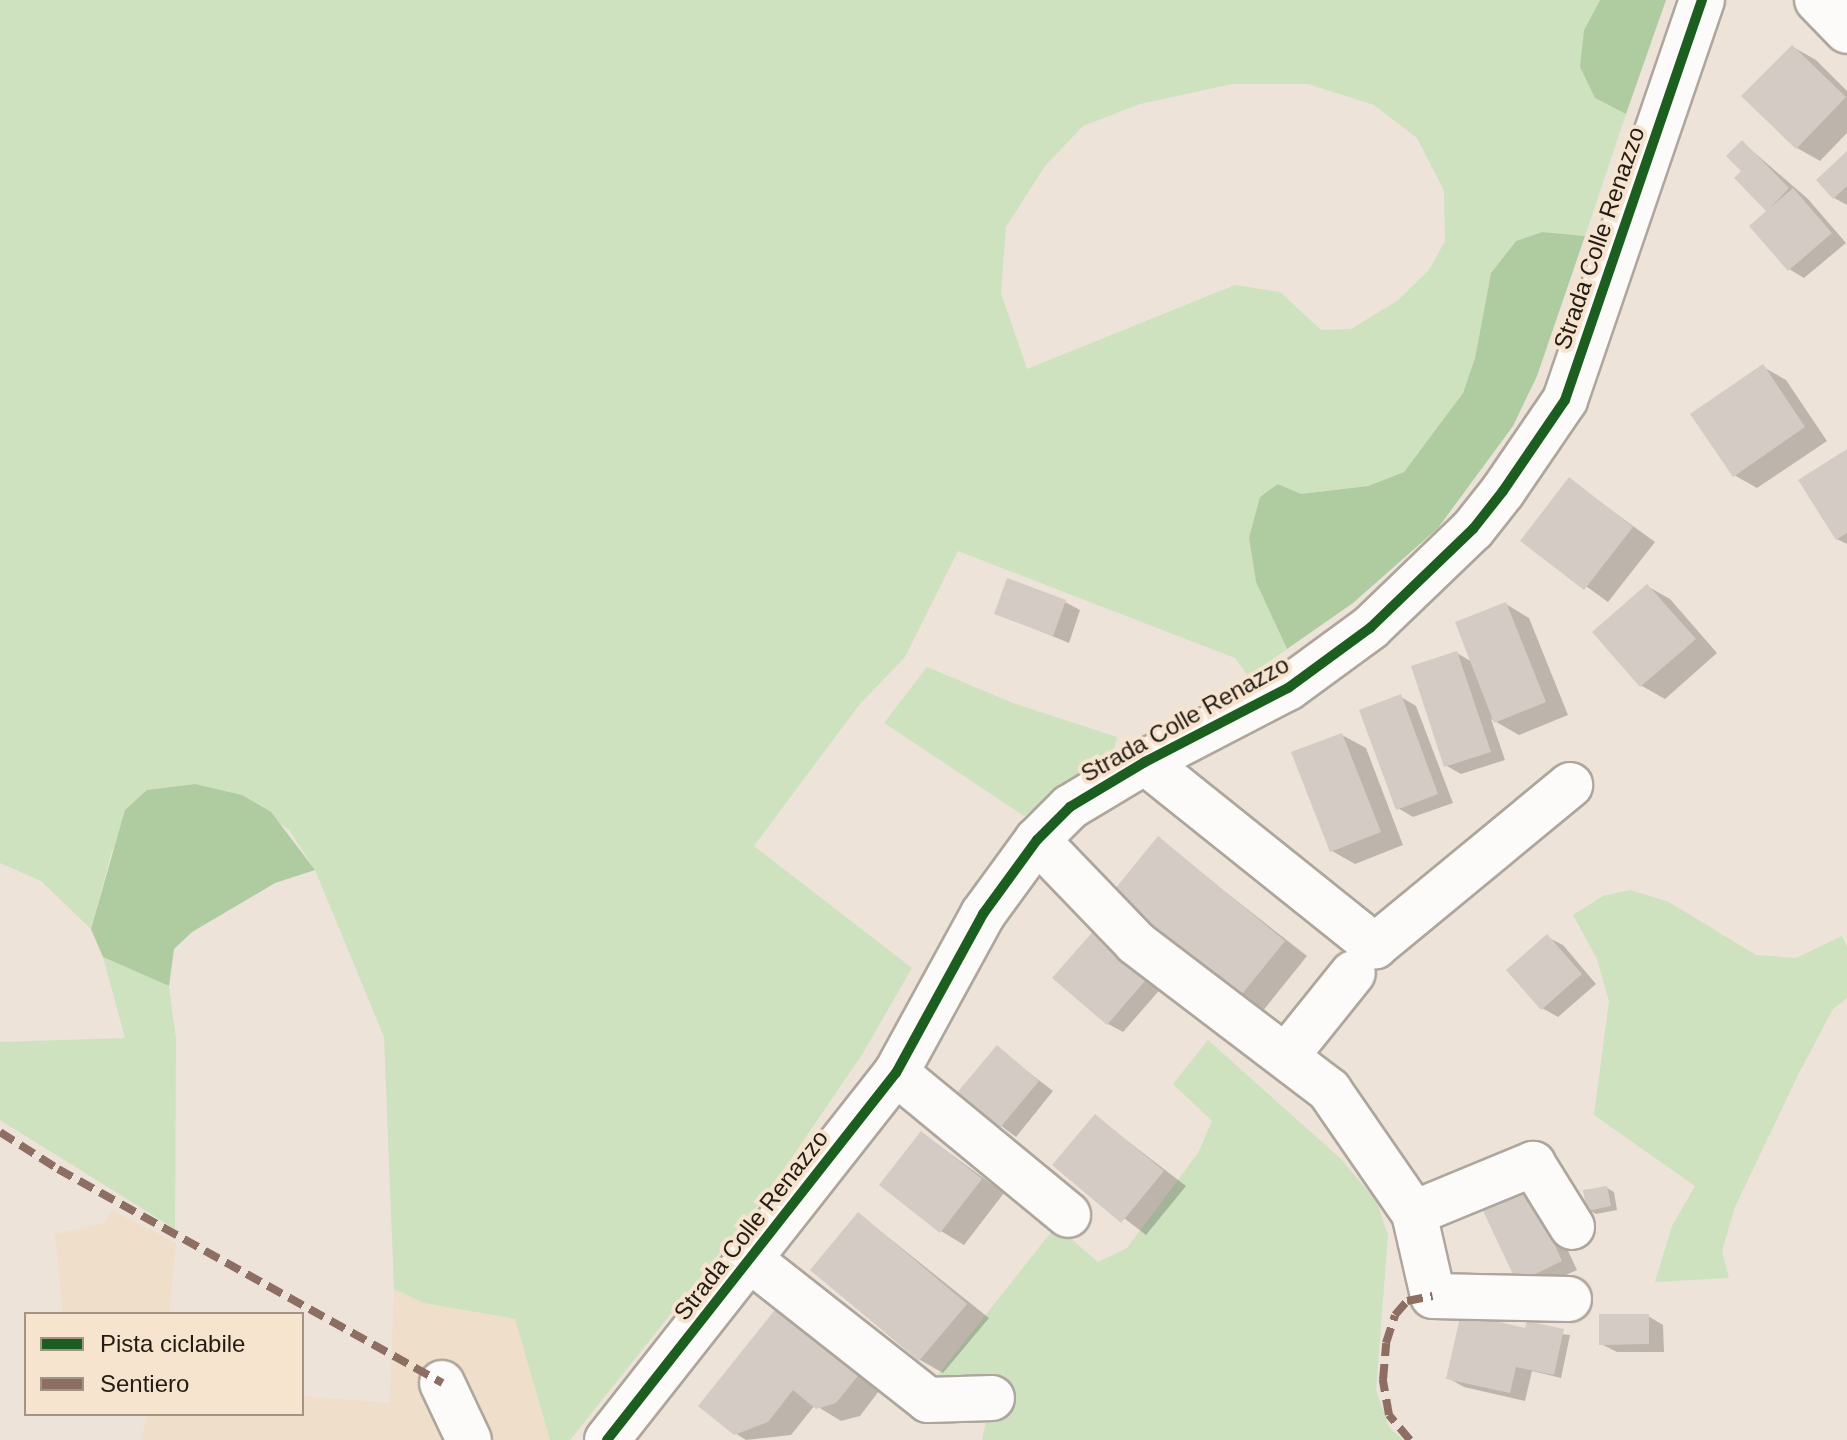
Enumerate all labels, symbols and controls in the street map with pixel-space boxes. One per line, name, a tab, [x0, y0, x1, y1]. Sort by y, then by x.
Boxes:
street label: Strada Colle Renazzo	[1547, 123, 1651, 353]
street label: Strada Colle Renazzo	[1076, 650, 1294, 788]
street label: Strada Colle Renazzo	[668, 1124, 834, 1326]
legend	[24, 1312, 304, 1416]
text: Pista ciclabile	[100, 1330, 245, 1357]
text: Sentiero	[100, 1370, 189, 1397]

